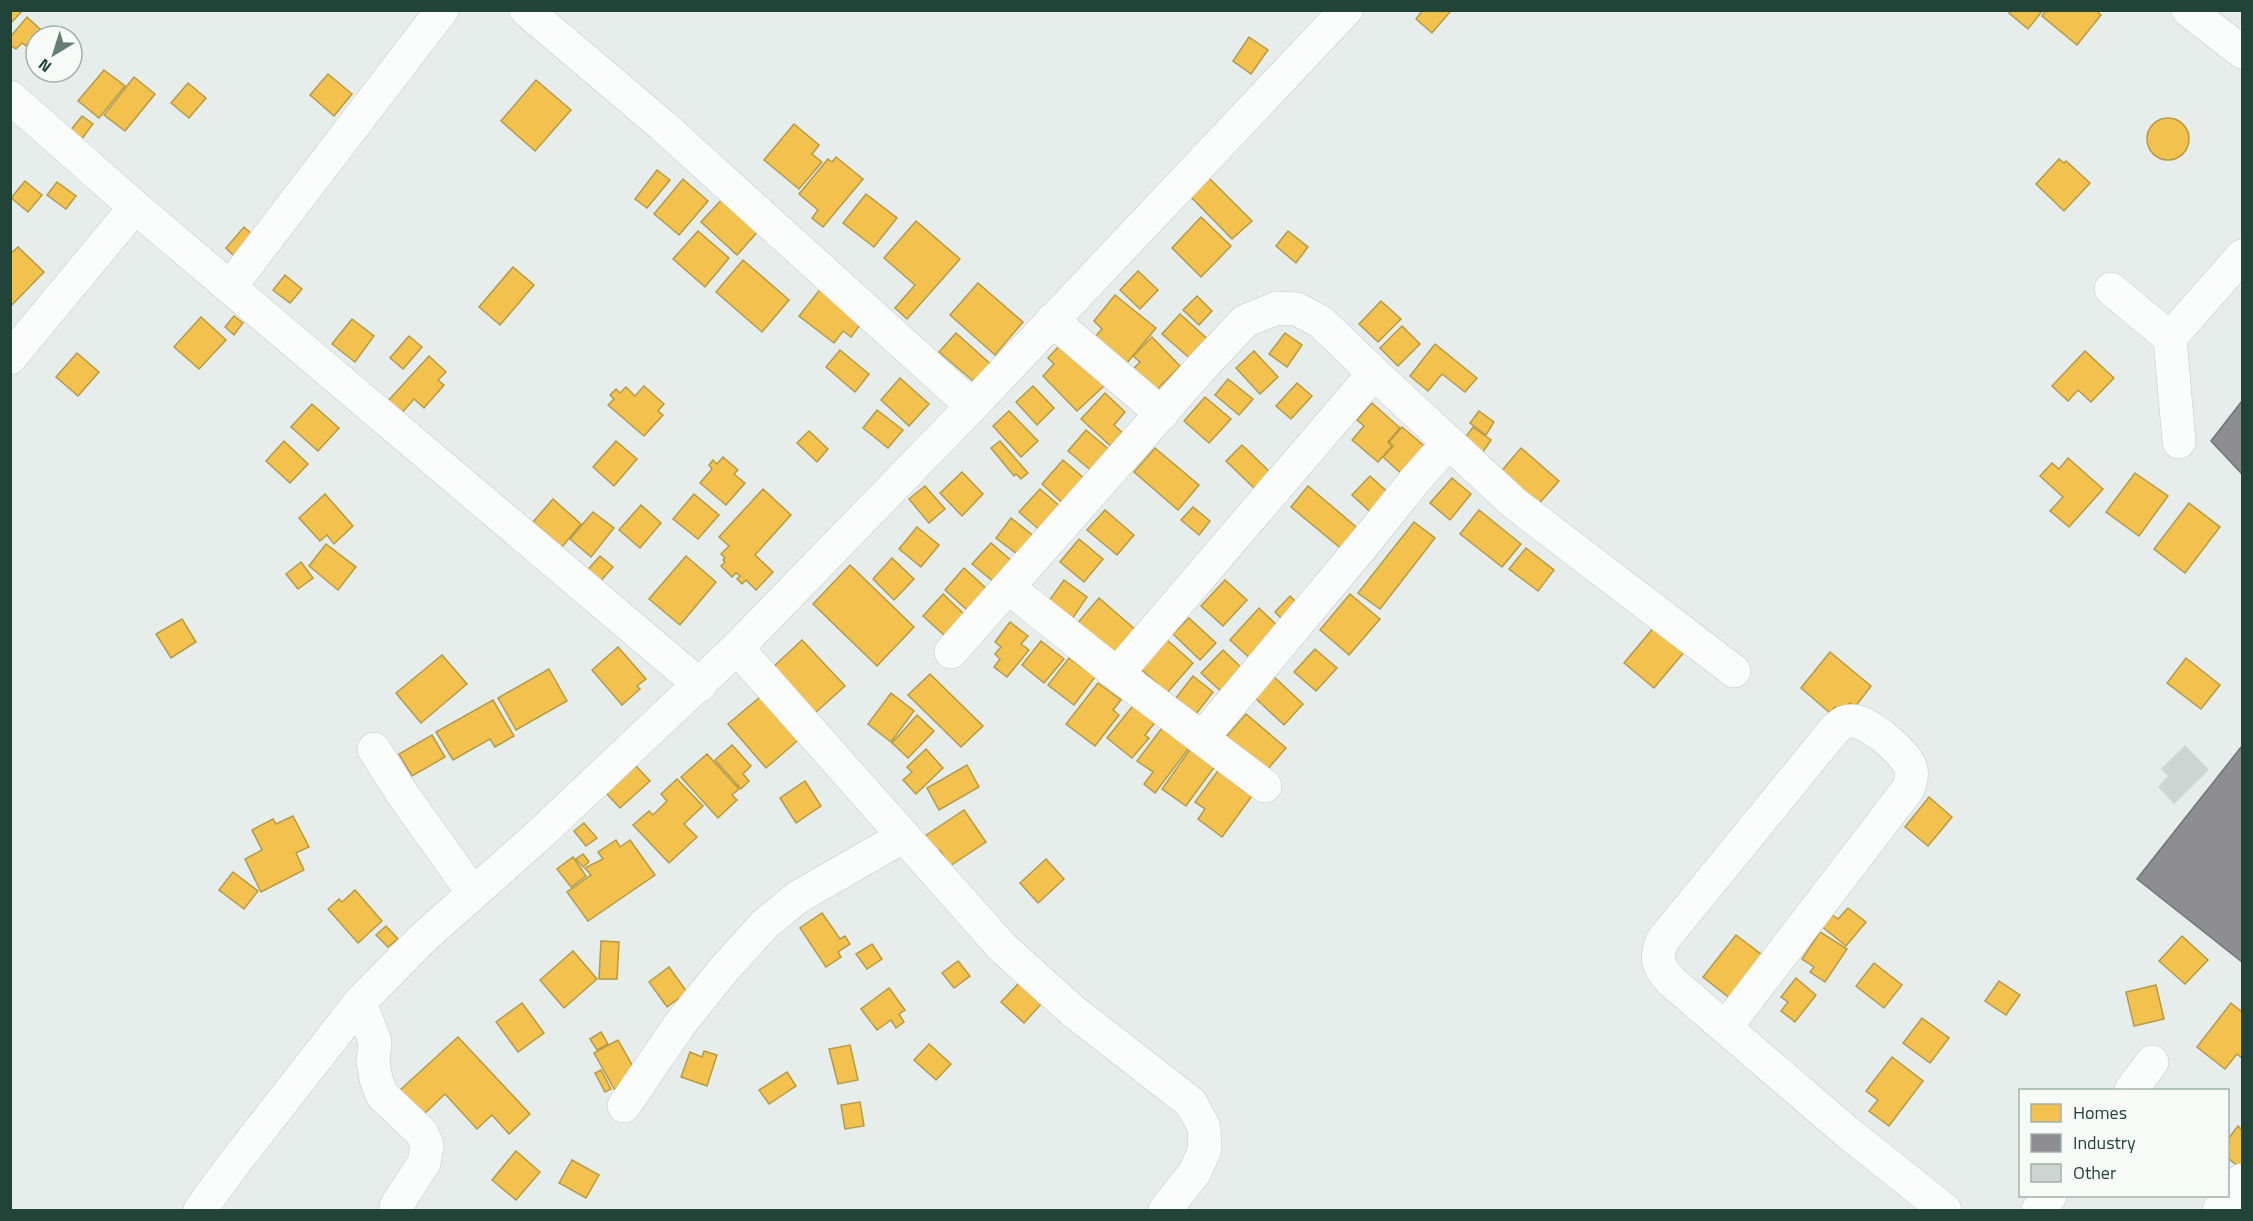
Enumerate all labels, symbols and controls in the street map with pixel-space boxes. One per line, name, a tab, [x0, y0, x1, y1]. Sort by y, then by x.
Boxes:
north arrow	[24, 24, 84, 84]
text: N	[33, 53, 57, 79]
legend	[2019, 1089, 2229, 1197]
text: Homes	[2073, 1099, 2127, 1126]
text: Industry	[2073, 1129, 2136, 1156]
text: Other	[2073, 1159, 2116, 1186]

